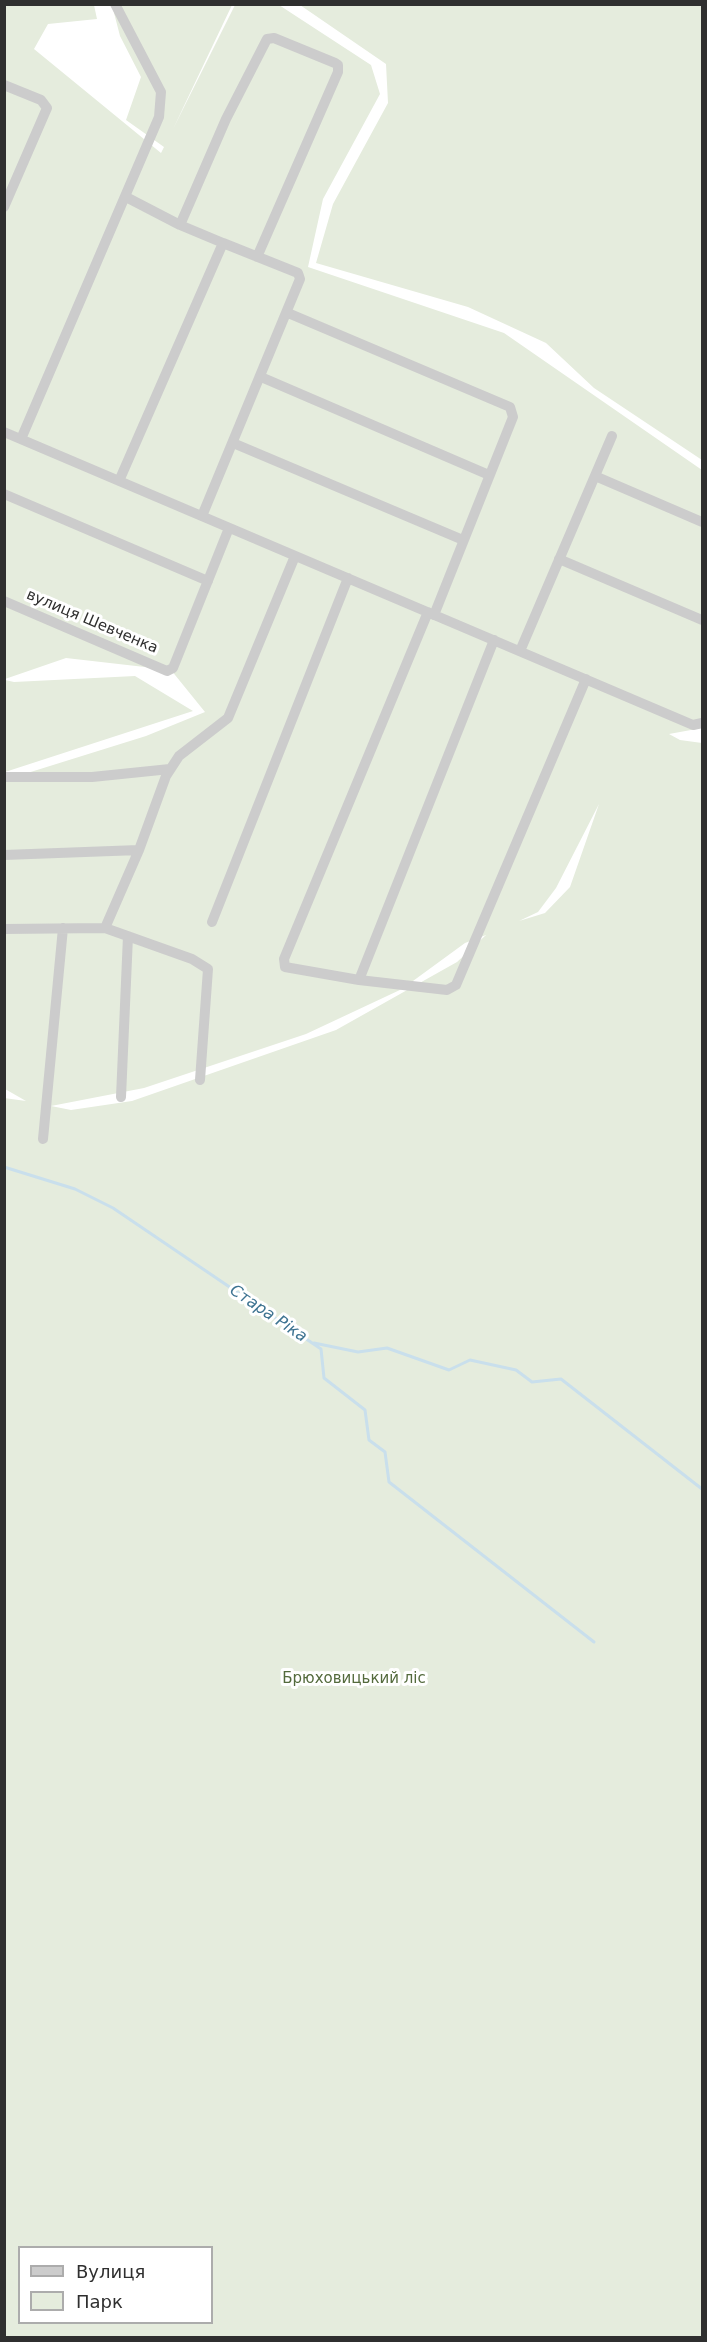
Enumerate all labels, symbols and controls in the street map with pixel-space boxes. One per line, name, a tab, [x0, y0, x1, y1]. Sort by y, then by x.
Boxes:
street label: вулиця Шевченка	[23, 586, 161, 658]
water label: Стара Ріка	[226, 1281, 310, 1347]
park label: Брюховицький ліс	[282, 1670, 426, 1688]
legend	[18, 2246, 213, 2324]
text: Вулиця	[76, 2261, 145, 2282]
text: Парк	[76, 2291, 123, 2312]

